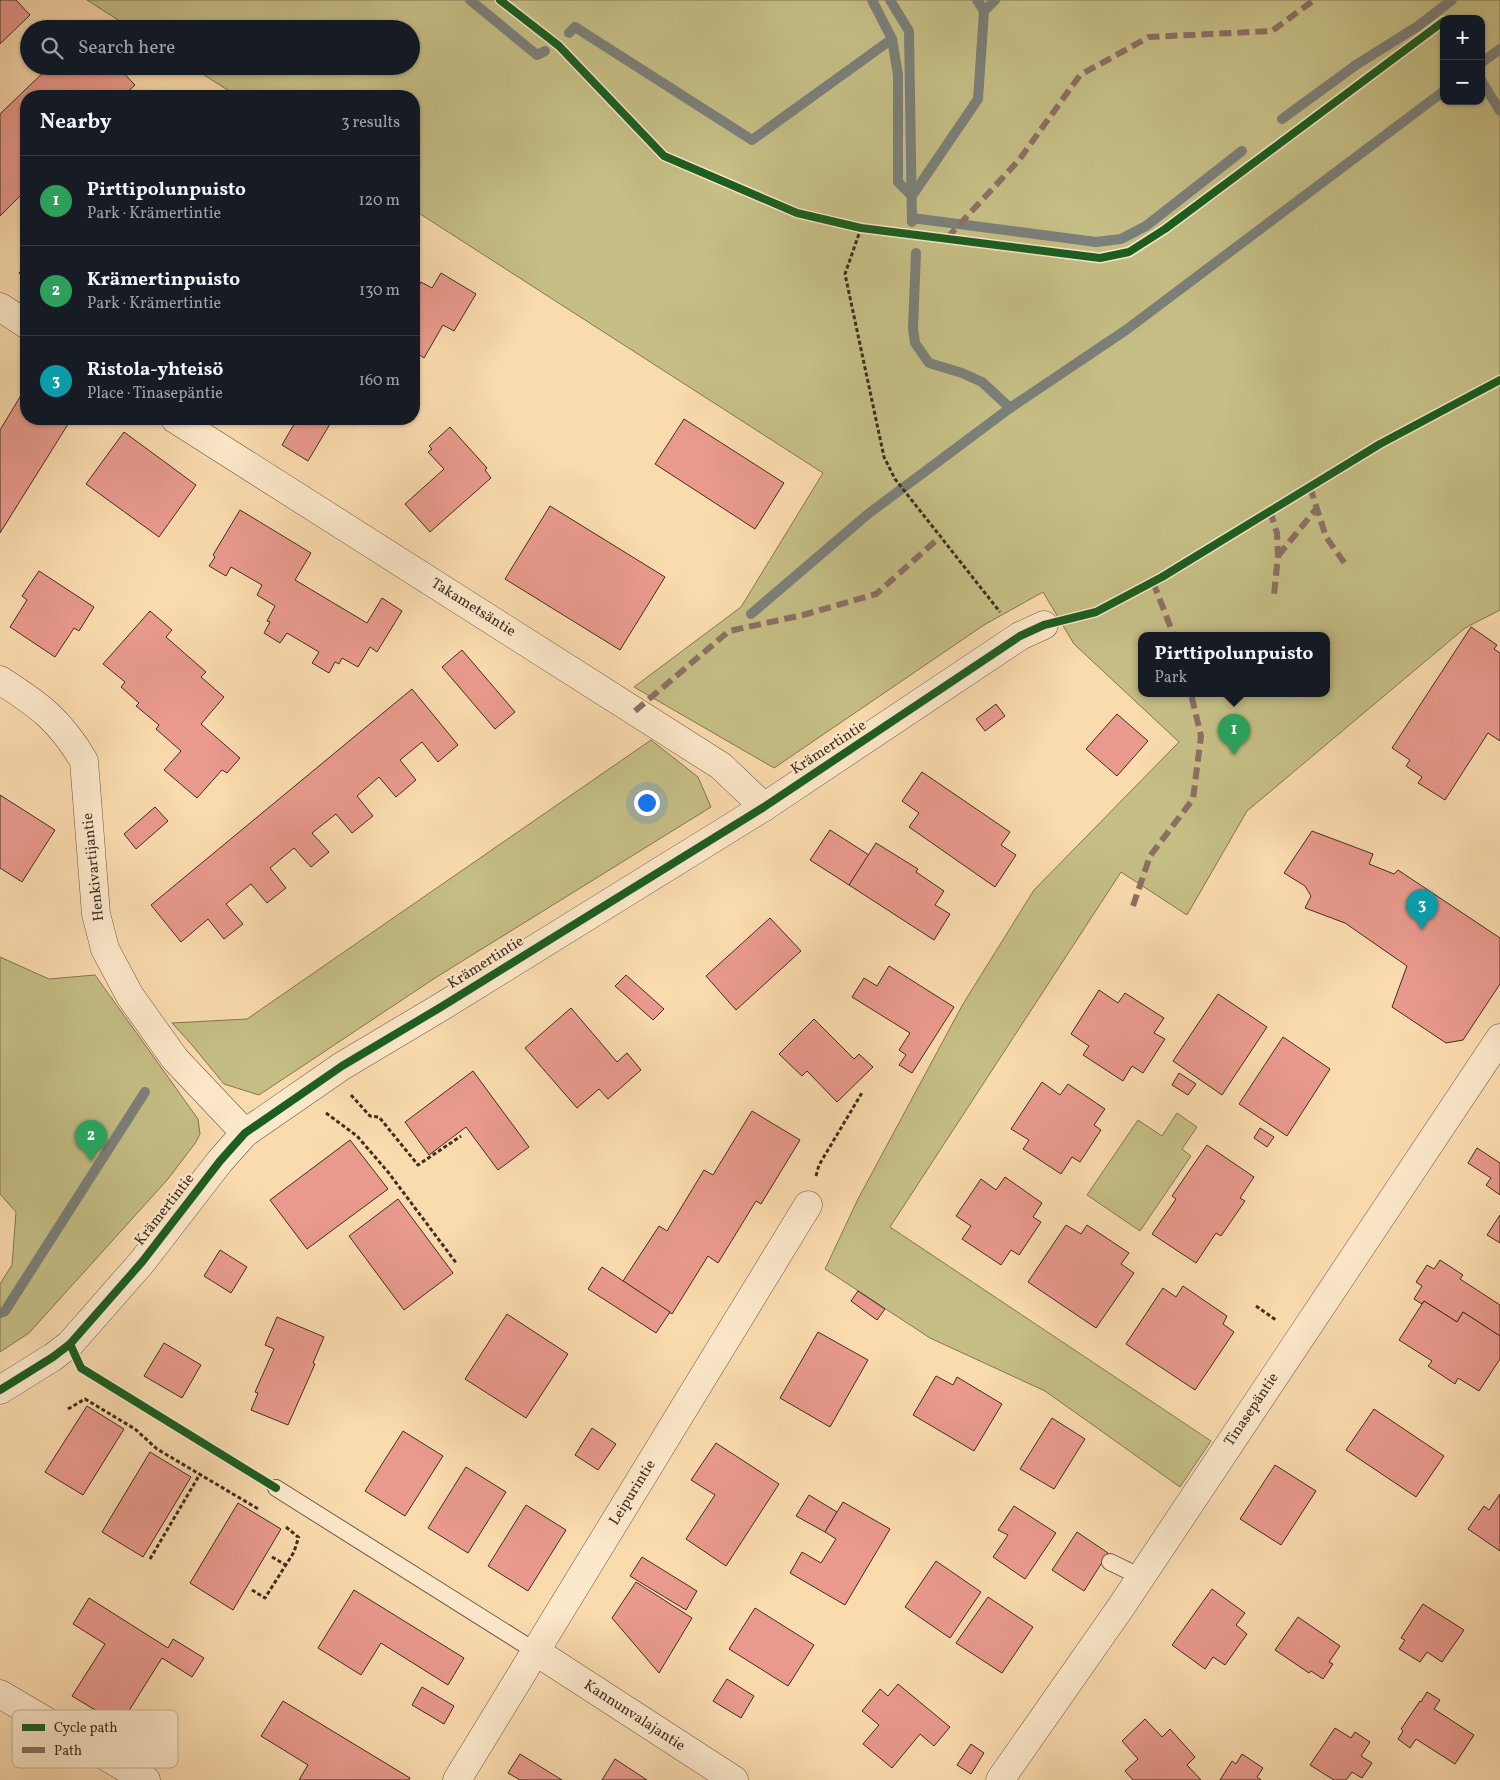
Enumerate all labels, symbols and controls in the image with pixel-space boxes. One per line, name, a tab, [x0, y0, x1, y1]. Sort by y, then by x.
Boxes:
map controls	[1440, 15, 1485, 105]
button: +	[1440, 15, 1485, 60]
search box	[20, 20, 420, 75]
icon: search	[38, 34, 66, 62]
text: Search here	[78, 35, 175, 61]
button: −	[1440, 60, 1485, 105]
text: Nearby	[40, 108, 111, 137]
text: 3 results	[341, 112, 400, 134]
text: Pirttipolunpuisto	[87, 177, 246, 203]
text: 1	[53, 190, 59, 212]
text: 120 m	[358, 190, 400, 212]
text: Park · Krämertintie	[87, 203, 221, 225]
text: Krämertinpuisto	[87, 267, 240, 293]
text: 2	[52, 280, 60, 302]
text: 130 m	[359, 280, 400, 302]
text: Park · Krämertintie	[87, 293, 221, 315]
text: Ristola-yhteisö	[87, 357, 223, 383]
text: 3	[52, 370, 60, 392]
text: 160 m	[359, 370, 400, 392]
text: Place · Tinasepäntie	[87, 383, 223, 405]
street label: Takametsäntie	[427, 574, 519, 642]
popup	[1138, 632, 1330, 697]
text: Pirttipolunpuisto	[1155, 641, 1313, 667]
text: Park	[1155, 667, 1187, 689]
pin: 1	[1218, 714, 1250, 755]
street label: Krämertintie	[787, 716, 871, 780]
your location	[634, 790, 660, 816]
street label: Henkivartijantie	[78, 812, 110, 922]
pin: 3	[1406, 889, 1438, 930]
street label: Krämertintie	[444, 931, 528, 995]
pin: 2	[75, 1120, 107, 1161]
street label: Krämertintie	[130, 1170, 200, 1250]
street label: Tinasepäntie	[1220, 1369, 1284, 1451]
street label: Leipurintie	[605, 1456, 661, 1530]
street label: Kannunvalajantie	[579, 1675, 689, 1757]
legend	[12, 1710, 178, 1768]
text: Cycle path	[54, 1719, 118, 1738]
text: Path	[54, 1742, 82, 1761]

